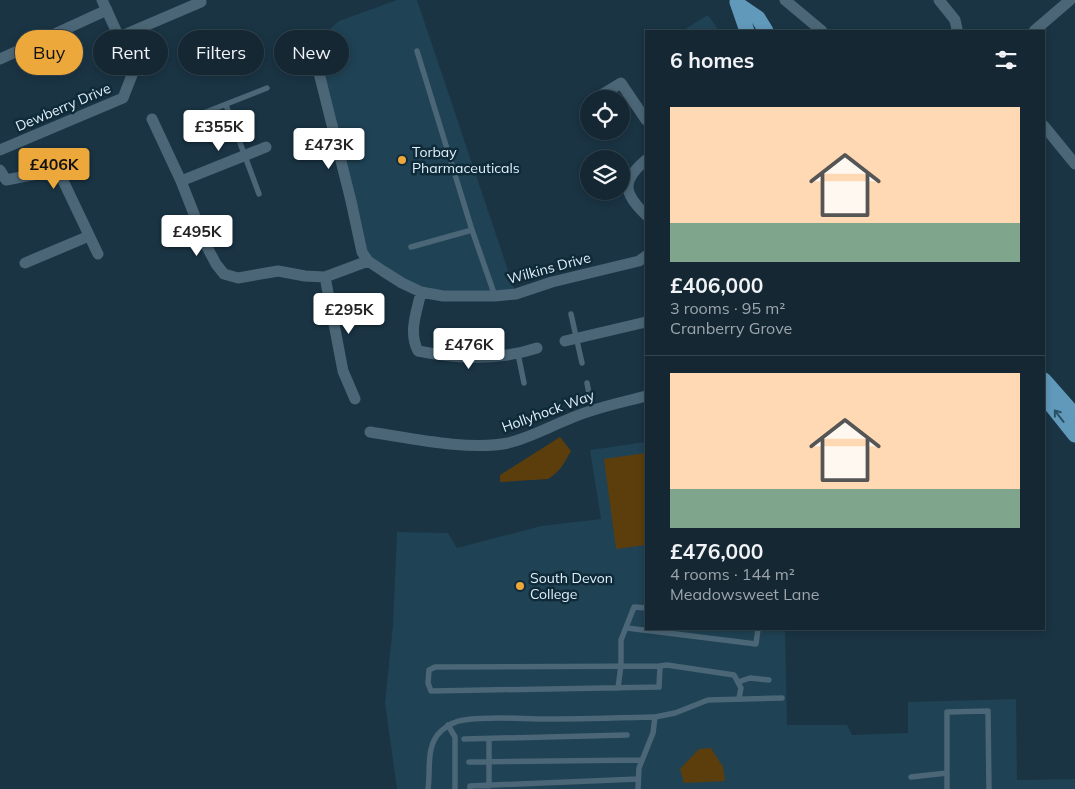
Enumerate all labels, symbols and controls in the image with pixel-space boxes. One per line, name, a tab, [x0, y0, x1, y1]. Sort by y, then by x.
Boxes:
chip: Buy	[15, 30, 83, 75]
chip: Rent	[93, 30, 168, 75]
chip: Filters	[178, 30, 264, 75]
chip: New	[274, 30, 349, 75]
icon: filters	[992, 46, 1020, 74]
text: 6 homes	[670, 47, 754, 73]
street label: Dewberry Drive	[13, 79, 113, 135]
map controls	[580, 90, 630, 200]
button: locate	[580, 90, 630, 140]
pin: £355K	[184, 110, 254, 152]
text: £355K	[194, 116, 244, 136]
pin: £473K	[294, 128, 364, 170]
text: £473K	[304, 134, 354, 154]
icon: home	[800, 140, 890, 230]
place label: Torbay Pharmaceuticals	[412, 143, 520, 177]
pin: £406K	[19, 148, 89, 190]
button: layers	[580, 150, 630, 200]
text: £406K	[29, 154, 79, 174]
marker: Torbay Pharmaceuticals	[396, 154, 408, 166]
pin: £495K	[162, 214, 232, 257]
text: £495K	[172, 221, 222, 241]
street label: Wilkins Drive	[505, 248, 593, 288]
text: £406,000	[670, 272, 763, 298]
pin: £295K	[314, 292, 384, 335]
text: 3 rooms · 95 m²	[670, 298, 785, 318]
text: £295K	[324, 299, 374, 319]
text: Cranberry Grove	[670, 318, 792, 338]
pin: £476K	[434, 328, 504, 370]
text: £476K	[444, 334, 494, 354]
street label: Hollyhock Way	[499, 386, 597, 436]
icon: home	[800, 405, 890, 495]
one-way arrow	[1054, 410, 1065, 423]
text: £476,000	[670, 538, 763, 564]
text: 4 rooms · 144 m²	[670, 564, 795, 584]
place label: South Devon College	[530, 569, 613, 603]
marker: South Devon College	[514, 580, 526, 592]
text: Meadowsweet Lane	[670, 584, 820, 604]

